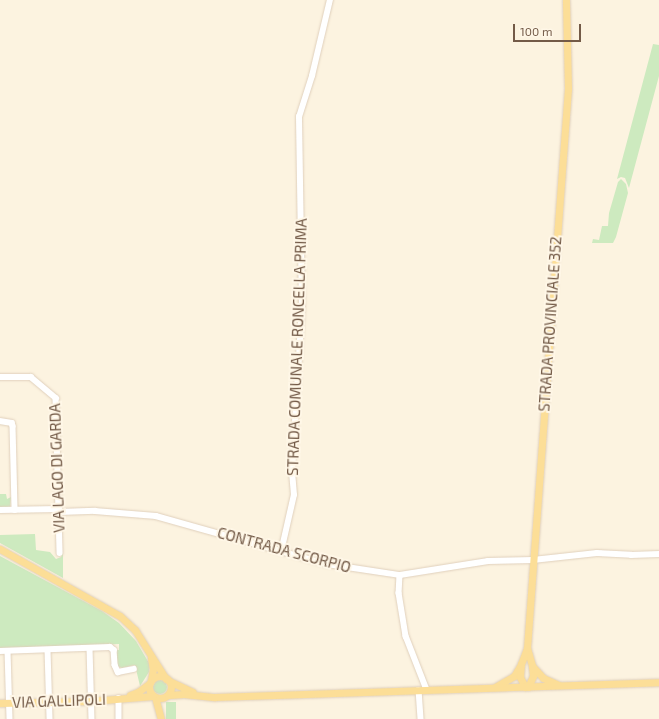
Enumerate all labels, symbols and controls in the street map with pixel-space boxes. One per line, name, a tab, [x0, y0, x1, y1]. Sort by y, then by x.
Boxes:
scale bar	[515, 16, 583, 42]
text: 100 m	[520, 24, 552, 38]
street label: STRADA COMUNALE RONCELLA PRIMA	[283, 217, 311, 477]
street label: STRADA PROVINCIALE 352	[535, 236, 565, 412]
street label: VIA LAGO DI GARDA	[46, 403, 68, 533]
street label: CONTRADA SCORPIO	[215, 523, 353, 577]
street label: VIA GALLIPOLI	[12, 690, 106, 712]

